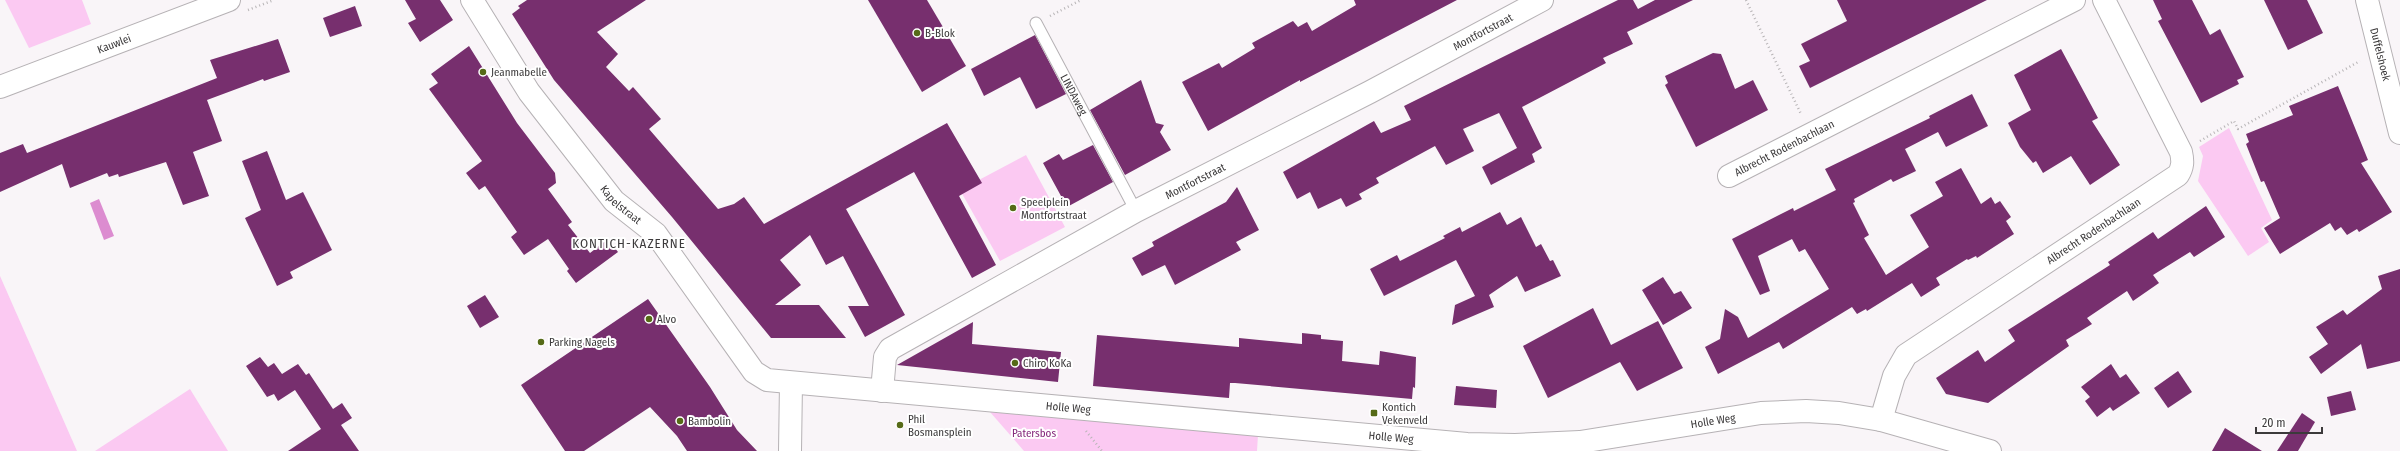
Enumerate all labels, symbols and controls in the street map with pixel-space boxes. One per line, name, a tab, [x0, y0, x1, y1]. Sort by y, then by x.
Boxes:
street label: Montfortstraat	[1451, 11, 1515, 53]
place label: B-Blok	[925, 27, 956, 40]
street label: Duffelshoek	[2367, 27, 2393, 83]
marker: B-Blok	[912, 28, 922, 38]
street label: Kauwlei	[95, 32, 133, 56]
place label: Jeanmabelle	[491, 66, 547, 79]
marker: Jeanmabelle	[478, 67, 488, 77]
street label: LINDAweg	[1057, 72, 1090, 118]
street label: Albrecht Rodenbachlaan	[1732, 117, 1836, 179]
street label: Montfortstraat	[1163, 160, 1228, 202]
street label: Kapelstraat	[597, 183, 644, 227]
street label: Albrecht Rodenbachlaan	[2044, 195, 2143, 267]
place label: Speelplein Montfortstraat	[1021, 196, 1087, 222]
marker: Speelplein Montfortstraat	[1008, 203, 1018, 213]
district label: KONTICH-KAZERNE	[572, 236, 686, 251]
place label: Alvo	[657, 313, 676, 326]
marker: Alvo	[644, 314, 654, 324]
place label: Parking Nagels	[549, 336, 615, 349]
marker: Parking Nagels	[536, 337, 546, 347]
place label: Chiro KoKa	[1023, 357, 1072, 370]
marker: Chiro KoKa	[1010, 358, 1020, 368]
street label: Holle Weg	[1045, 400, 1092, 417]
place label: Kontich Vekenveld	[1382, 401, 1428, 427]
marker: Kontich Vekenveld	[1369, 408, 1379, 418]
scale bar	[2256, 409, 2322, 435]
street label: Holle Weg	[1690, 411, 1737, 431]
place label: Phil Bosmansplein	[908, 413, 972, 439]
place label: Bambolin	[688, 415, 731, 428]
marker: Bambolin	[675, 416, 685, 426]
text: 20 m	[2262, 416, 2286, 430]
marker: Phil Bosmansplein	[895, 420, 905, 430]
park label: Patersbos	[1012, 427, 1056, 440]
street label: Holle Weg	[1368, 429, 1415, 446]

